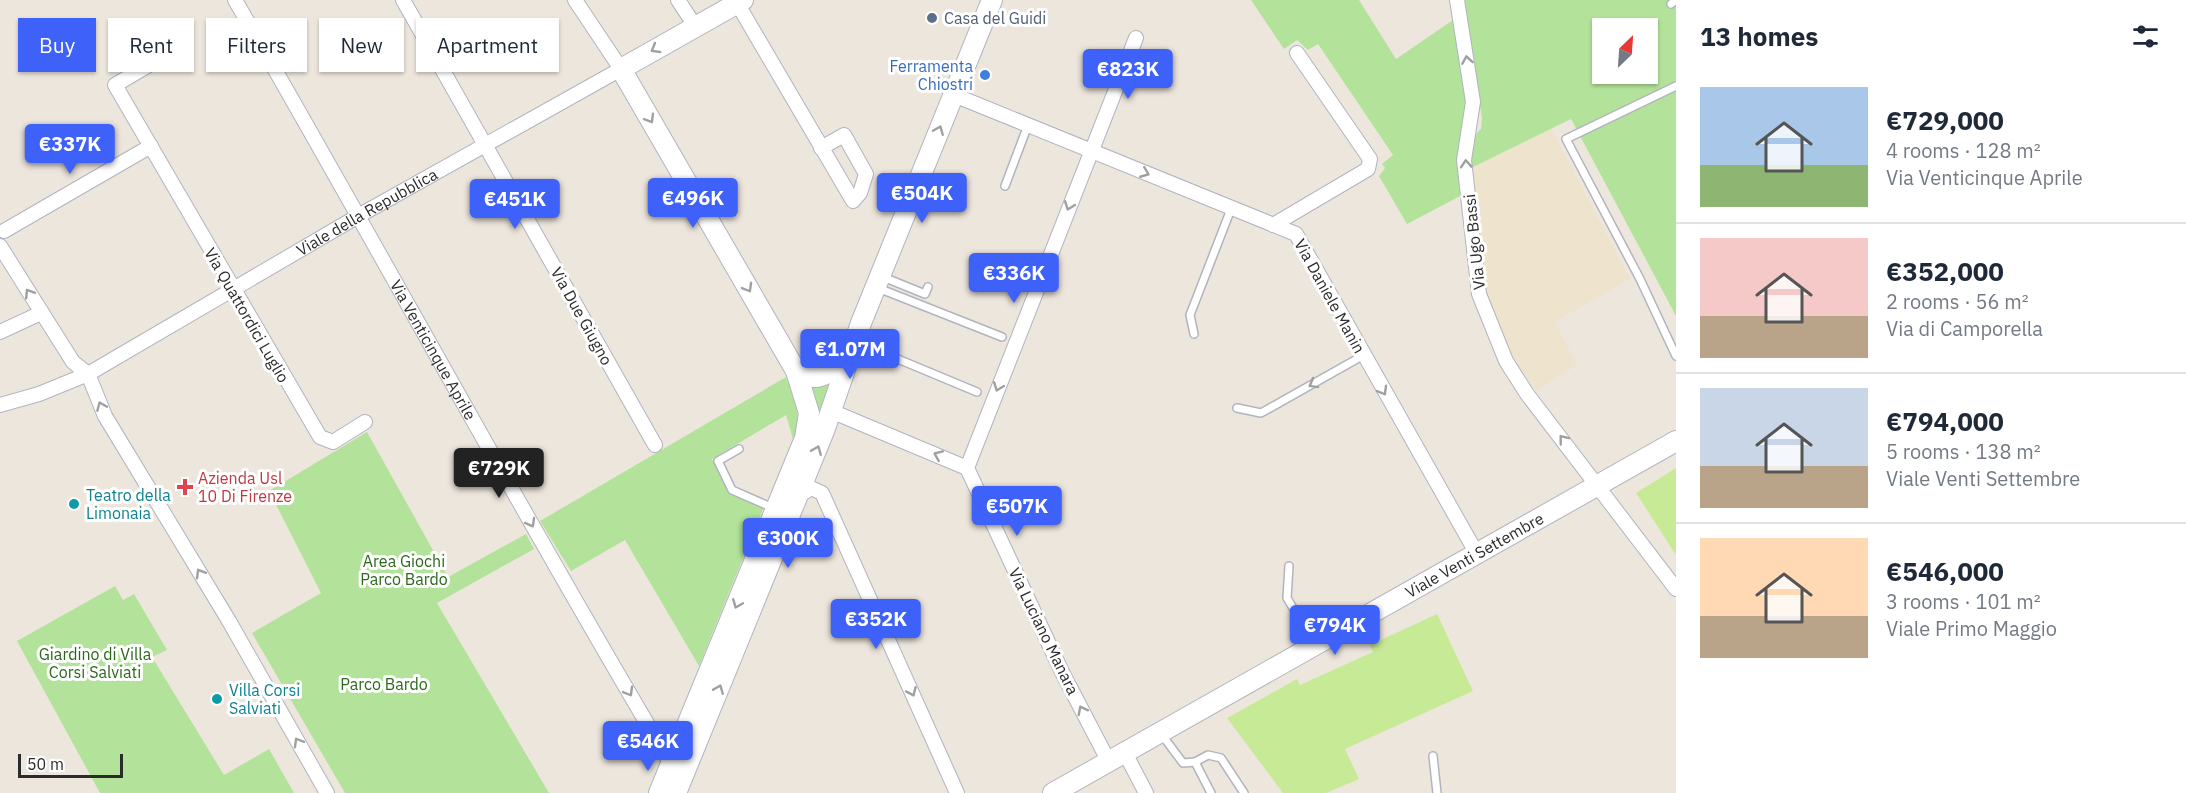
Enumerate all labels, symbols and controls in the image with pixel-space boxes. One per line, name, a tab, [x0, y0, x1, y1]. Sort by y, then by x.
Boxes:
place label: Casa del Guidi	[944, 8, 1046, 28]
marker: Casa del Guidi	[925, 11, 939, 25]
chip: Buy	[18, 18, 96, 72]
chip: Rent	[108, 18, 194, 72]
chip: Filters	[206, 18, 307, 72]
chip: New	[319, 18, 404, 72]
chip: Apartment	[416, 18, 559, 72]
north arrow	[1592, 18, 1658, 84]
map controls	[1592, 18, 1658, 84]
text: 13 homes	[1700, 19, 1818, 53]
icon: filters	[2129, 20, 2162, 53]
one-way arrow	[651, 42, 661, 53]
pin: €823K	[1086, 49, 1170, 100]
text: €823K	[1097, 55, 1159, 82]
one-way arrow	[1461, 55, 1474, 65]
place label: Ferramenta Chiostri	[889, 56, 973, 94]
marker: Ferramenta Chiostri	[978, 68, 992, 82]
text: €729,000	[1886, 103, 2004, 137]
icon: home	[1748, 111, 1820, 183]
one-way arrow	[643, 113, 655, 123]
pin: €337K	[28, 124, 112, 175]
one-way arrow	[932, 126, 945, 136]
text: €337K	[39, 130, 101, 157]
text: 4 rooms · 128 m²	[1886, 137, 2041, 164]
one-way arrow	[1459, 160, 1472, 169]
street label: Viale della Repubblica	[293, 164, 441, 260]
text: Via Venticinque Aprile	[1886, 164, 2083, 191]
one-way arrow	[1139, 166, 1150, 178]
pin: €504K	[880, 173, 964, 224]
pin: €496K	[651, 178, 735, 229]
pin: €451K	[473, 179, 557, 230]
text: €504K	[891, 179, 953, 206]
text: €496K	[662, 184, 724, 211]
text: €451K	[484, 185, 546, 212]
street label: Via Ugo Bassi	[1459, 193, 1489, 291]
one-way arrow	[1064, 200, 1077, 210]
street label: Via Daniele Manin	[1290, 235, 1370, 357]
street label: Via Quattordici Luglio	[200, 244, 294, 386]
pin: €336K	[972, 253, 1056, 304]
text: €352,000	[1886, 254, 2004, 288]
text: €336K	[983, 259, 1045, 286]
icon: home	[1748, 262, 1820, 334]
street label: Via Due Giugno	[547, 263, 617, 369]
street label: Via Venticinque Aprile	[386, 276, 481, 423]
one-way arrow	[741, 282, 752, 292]
text: 2 rooms · 56 m²	[1886, 288, 2029, 315]
one-way arrow	[26, 289, 37, 300]
text: Via di Camporella	[1886, 315, 2043, 342]
pin: €1.07M	[801, 329, 899, 380]
text: €1.07M	[814, 335, 886, 362]
one-way arrow	[1309, 377, 1319, 388]
one-way arrow	[993, 381, 1005, 392]
one-way arrow	[1376, 385, 1387, 395]
one-way arrow	[96, 401, 108, 412]
text: €794,000	[1886, 404, 2004, 438]
icon: home	[1748, 412, 1820, 484]
one-way arrow	[1559, 435, 1570, 446]
text: 5 rooms · 138 m²	[1886, 438, 2041, 465]
one-way arrow	[810, 445, 822, 456]
pin: €729K	[457, 448, 541, 499]
one-way arrow	[933, 451, 944, 463]
text: €729K	[468, 454, 530, 481]
text: Viale Venti Settembre	[1886, 465, 2080, 492]
place label: Azienda Usl 10 Di Firenze	[198, 468, 292, 506]
marker: Azienda Usl 10 Di Firenze	[176, 478, 194, 496]
place label: Teatro della Limonaia	[86, 485, 171, 523]
pin: €507K	[975, 486, 1059, 537]
text: €507K	[986, 492, 1048, 519]
marker: Teatro della Limonaia	[67, 497, 81, 511]
street label: Viale Venti Settembre	[1402, 508, 1547, 602]
one-way arrow	[524, 517, 535, 528]
pin: €300K	[746, 518, 830, 569]
text: €300K	[757, 524, 819, 551]
park label: Area Giochi Parco Bardo	[360, 551, 448, 589]
text: €546,000	[1886, 554, 2004, 588]
icon: home	[1748, 562, 1820, 634]
street label: Via Luciano Manara	[1005, 564, 1084, 698]
one-way arrow	[196, 569, 208, 579]
text: 3 rooms · 101 m²	[1886, 588, 2041, 615]
one-way arrow	[732, 598, 744, 609]
pin: €352K	[834, 599, 918, 650]
text: €352K	[845, 605, 907, 632]
pin: €794K	[1293, 605, 1377, 656]
text: €794K	[1304, 611, 1366, 638]
text: Viale Primo Maggio	[1886, 615, 2057, 642]
park label: Giardino di Villa Corsi Salviati	[39, 644, 152, 682]
park label: Parco Bardo	[340, 674, 428, 694]
place label: Villa Corsi Salviati	[229, 680, 300, 718]
one-way arrow	[712, 684, 724, 695]
one-way arrow	[621, 686, 633, 696]
one-way arrow	[905, 686, 917, 697]
marker: Villa Corsi Salviati	[210, 692, 224, 706]
one-way arrow	[1078, 706, 1089, 716]
pin: €546K	[606, 721, 690, 772]
text: €546K	[617, 727, 679, 754]
one-way arrow	[294, 738, 305, 748]
scale bar	[18, 751, 123, 778]
text: 50 m	[27, 754, 64, 774]

